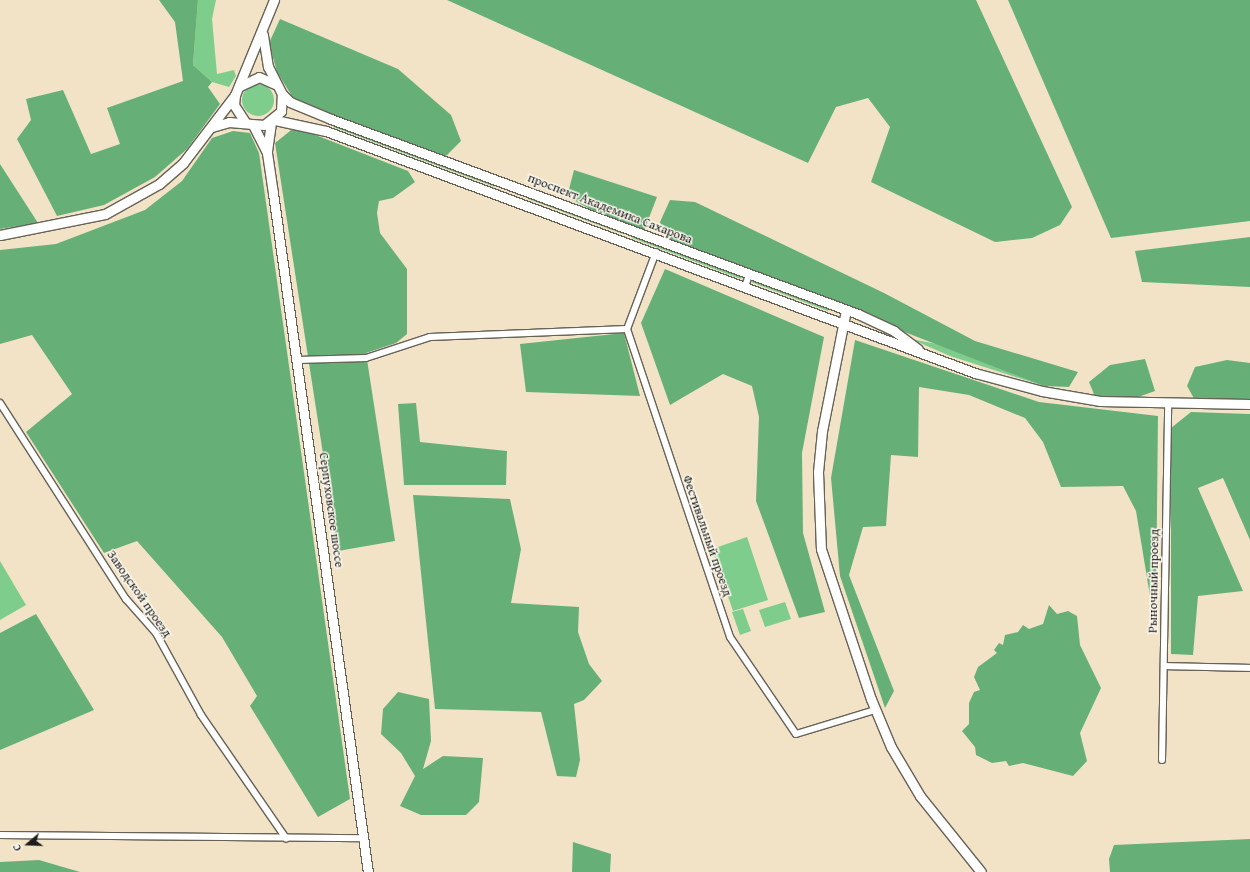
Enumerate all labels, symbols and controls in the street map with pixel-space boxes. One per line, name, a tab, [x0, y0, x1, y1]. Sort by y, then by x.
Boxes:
street label: проспект Академика Сахарова	[525, 170, 695, 248]
street label: Серпуховское шоссе	[315, 451, 347, 569]
street label: Фестивальный проезд	[679, 473, 735, 599]
street label: Рыночный проезд	[1145, 529, 1163, 633]
street label: Заводской проезд	[103, 548, 175, 640]
north arrow	[8, 824, 48, 864]
text: С	[8, 842, 25, 853]

